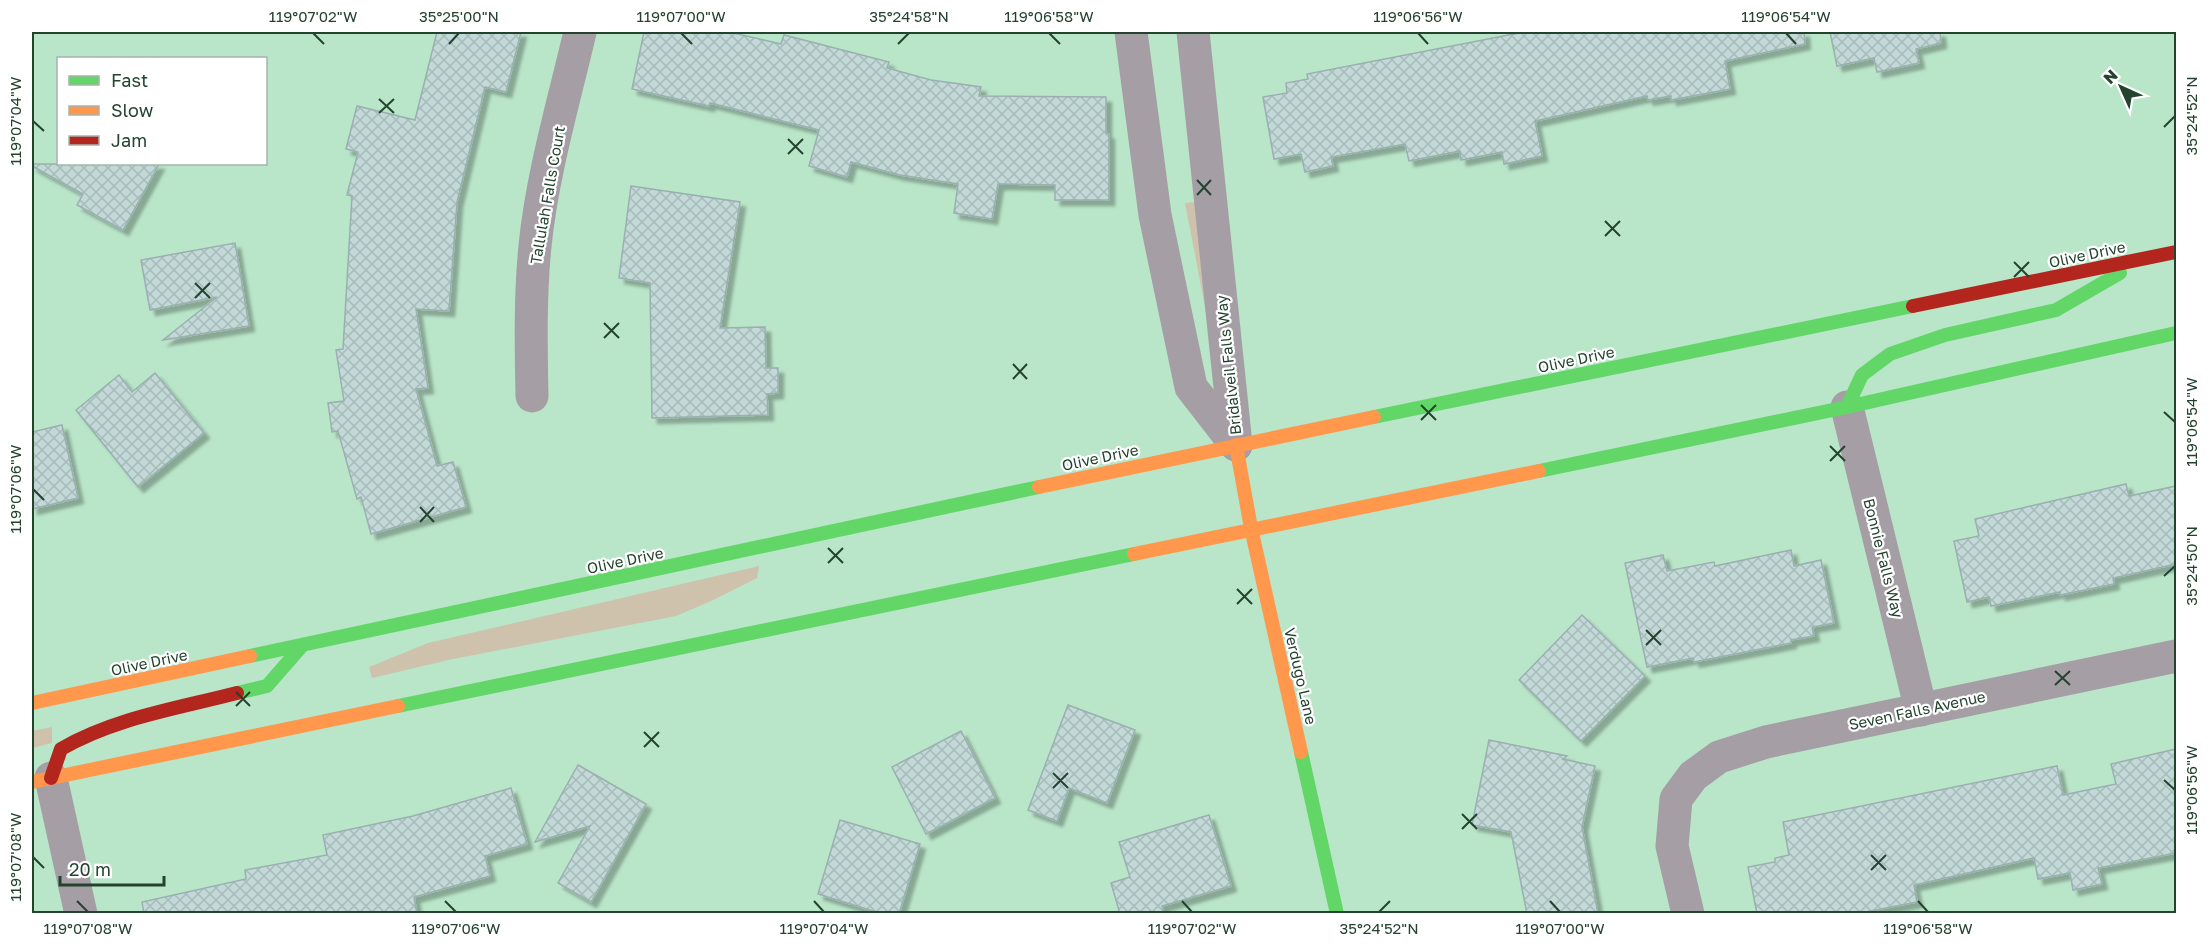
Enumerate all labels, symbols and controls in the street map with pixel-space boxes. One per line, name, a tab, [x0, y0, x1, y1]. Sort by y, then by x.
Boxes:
text: 119°07'02"W	[269, 7, 357, 25]
text: 35°25'00"N	[419, 7, 499, 25]
text: 119°07'00"W	[636, 7, 726, 25]
text: 35°24'58"N	[869, 7, 949, 25]
text: 119°06'58"W	[1004, 7, 1094, 25]
text: 119°06'56"W	[1373, 7, 1463, 25]
text: 119°06'54"W	[1741, 7, 1831, 25]
legend	[57, 57, 267, 165]
north arrow	[2091, 57, 2151, 117]
text: N	[2099, 65, 2122, 88]
text: Fast	[111, 69, 148, 91]
text: 119°07'04"W	[6, 76, 24, 166]
text: 35°24'52"N	[2182, 76, 2200, 156]
text: Slow	[111, 99, 154, 121]
street label: Tallulah Falls Court	[526, 124, 568, 266]
text: Jam	[111, 129, 147, 151]
street label: Olive Drive	[2047, 237, 2127, 271]
street label: Bridalveil Falls Way	[1212, 294, 1244, 436]
street label: Olive Drive	[1536, 342, 1616, 376]
text: 119°06'54"W	[2182, 377, 2200, 467]
street label: Olive Drive	[1060, 440, 1140, 474]
text: 119°07'06"W	[6, 445, 24, 533]
street label: Bonnie Falls Way	[1860, 496, 1908, 620]
text: 35°24'50"N	[2182, 526, 2200, 606]
street label: Olive Drive	[585, 543, 665, 577]
street label: Verdugo Lane	[1281, 626, 1321, 727]
street label: Olive Drive	[109, 645, 189, 679]
street label: Seven Falls Avenue	[1847, 687, 1987, 733]
text: 119°06'56"W	[2182, 745, 2200, 835]
text: 119°07'08"W	[6, 812, 24, 902]
scale bar	[60, 849, 164, 887]
text: 20 m	[69, 858, 111, 880]
text: 119°07'08"W	[43, 919, 133, 937]
text: 119°07'06"W	[412, 919, 500, 937]
text: 119°07'04"W	[779, 919, 869, 937]
text: 119°07'02"W	[1148, 919, 1236, 937]
text: 35°24'52"N	[1339, 919, 1419, 937]
text: 119°07'00"W	[1515, 919, 1605, 937]
text: 119°06'58"W	[1883, 919, 1973, 937]

